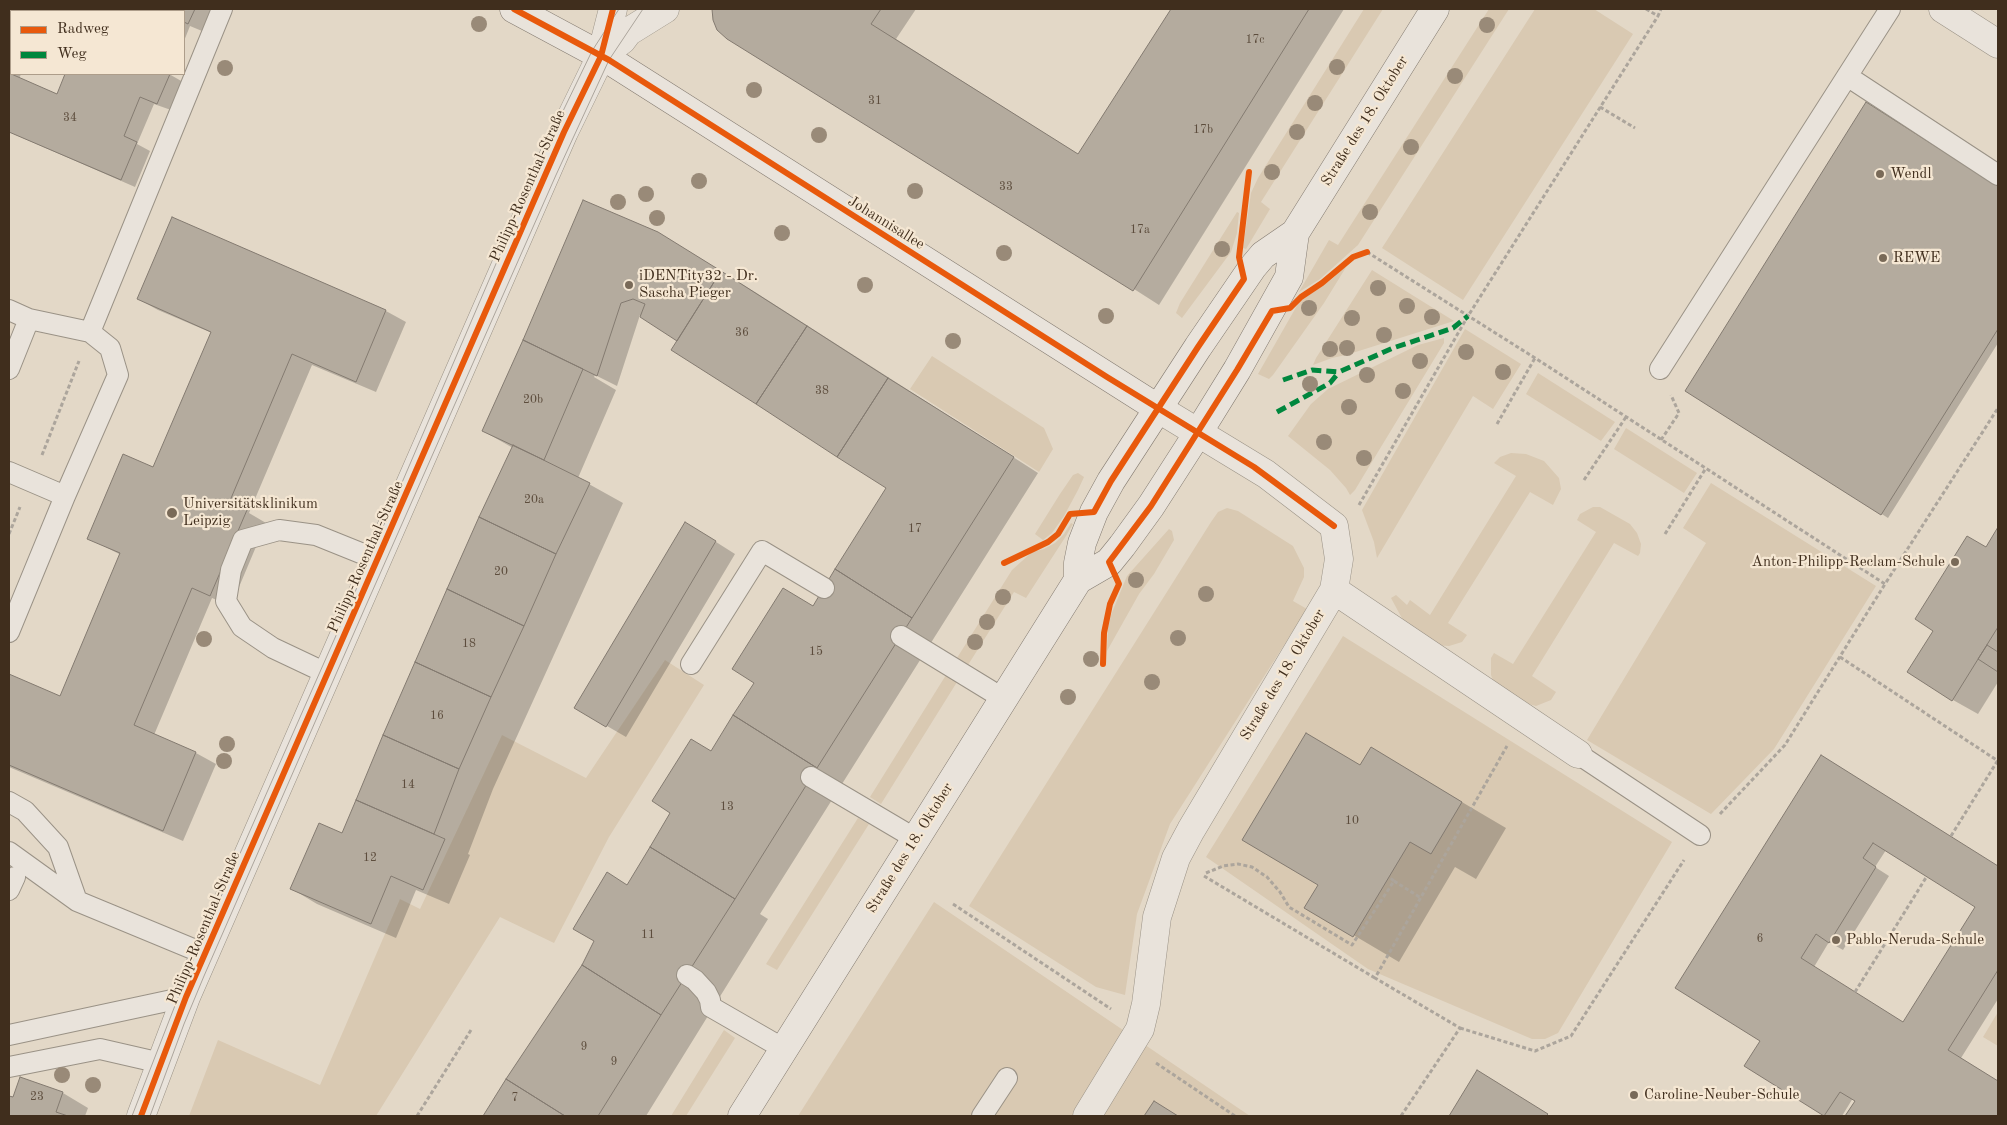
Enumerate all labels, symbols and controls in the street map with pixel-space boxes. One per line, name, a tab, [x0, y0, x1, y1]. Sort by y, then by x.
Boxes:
legend	[10, 10, 185, 75]
text: Radweg	[57, 22, 109, 37]
house number: 17c	[1245, 33, 1265, 47]
text: Weg	[57, 47, 87, 62]
street label: Straße des 18. Oktober	[1318, 53, 1412, 189]
house number: 31	[868, 94, 882, 108]
street label: Philipp-Rosenthal-Straße	[486, 107, 570, 265]
house number: 34	[63, 111, 77, 125]
house number: 17b	[1193, 123, 1213, 137]
place label: Wendl	[1890, 165, 1931, 183]
marker: Wendl	[1874, 168, 1886, 180]
house number: 33	[999, 180, 1013, 194]
street label: Johannisallee	[844, 192, 928, 254]
house number: 17a	[1130, 223, 1150, 237]
place label: REWE	[1893, 249, 1940, 267]
marker: REWE	[1877, 252, 1889, 264]
place label: iDENTity32 - Dr. Sascha Pieger	[639, 267, 758, 302]
marker: iDENTity32 - Dr. Sascha Pieger	[623, 279, 635, 291]
house number: 36	[735, 326, 749, 340]
house number: 38	[815, 384, 829, 398]
house number: 20b	[523, 393, 543, 407]
street label: Philipp-Rosenthal-Straße	[324, 478, 408, 636]
house number: 20a	[524, 493, 544, 507]
place label: Universitätsklinikum Leipzig	[183, 495, 318, 530]
marker: Universitätsklinikum Leipzig	[165, 506, 179, 520]
house number: 17	[908, 522, 922, 536]
place label: Anton-Philipp-Reclam-Schule	[1751, 553, 1945, 571]
marker: Anton-Philipp-Reclam-Schule	[1949, 556, 1961, 568]
house number: 20	[494, 565, 508, 579]
street label: Straße des 18. Oktober	[1237, 606, 1329, 744]
house number: 18	[462, 637, 476, 651]
house number: 15	[809, 645, 823, 659]
house number: 16	[430, 709, 444, 723]
house number: 14	[401, 778, 415, 792]
street label: Straße des 18. Oktober	[863, 780, 957, 916]
house number: 13	[720, 800, 734, 814]
house number: 10	[1345, 814, 1359, 828]
street label: Philipp-Rosenthal-Straße	[164, 849, 244, 1007]
house number: 12	[363, 851, 377, 865]
house number: 11	[641, 928, 655, 942]
place label: Pablo-Neruda-Schule	[1846, 931, 1984, 949]
house number: 6	[1757, 932, 1763, 946]
marker: Pablo-Neruda-Schule	[1830, 934, 1842, 946]
house number: 9	[581, 1040, 587, 1054]
house number: 9	[611, 1055, 617, 1069]
place label: Caroline-Neuber-Schule	[1644, 1086, 1799, 1104]
marker: Caroline-Neuber-Schule	[1628, 1089, 1640, 1101]
house number: 23	[30, 1090, 44, 1104]
house number: 7	[512, 1091, 518, 1105]

